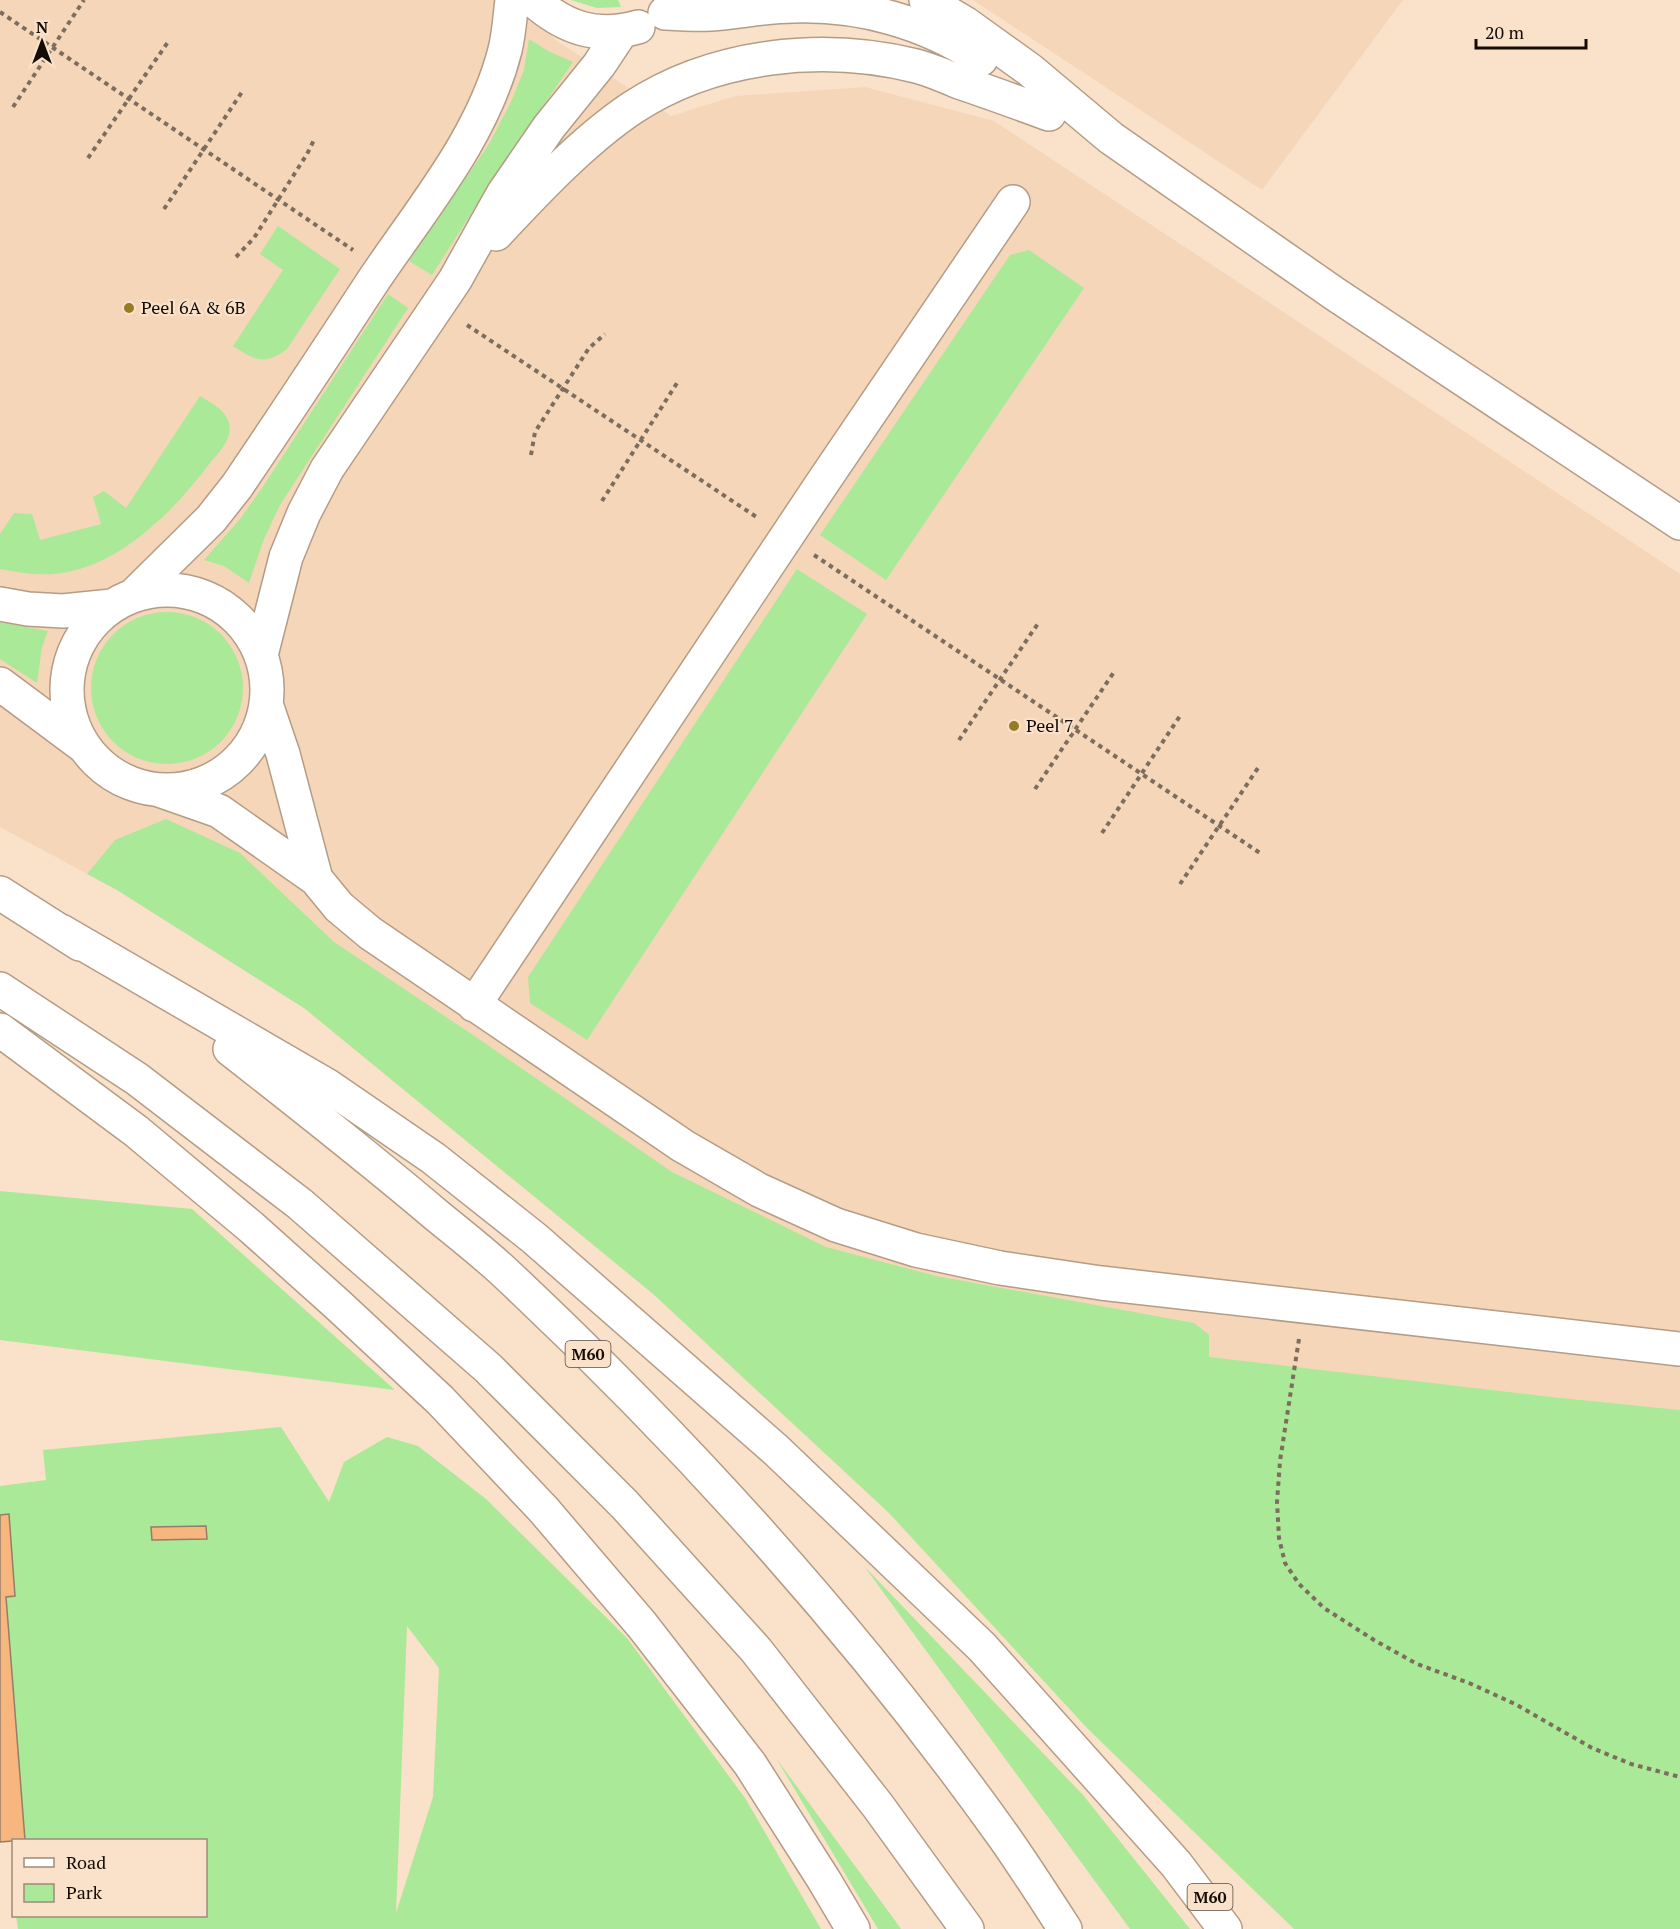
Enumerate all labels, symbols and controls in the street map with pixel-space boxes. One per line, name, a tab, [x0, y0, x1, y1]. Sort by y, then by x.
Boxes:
north arrow	[12, 12, 72, 72]
scale bar	[1476, 12, 1586, 50]
text: N	[36, 16, 48, 38]
text: 20 m	[1485, 20, 1525, 44]
place label: Peel 6A & 6B	[141, 295, 246, 319]
marker: Peel 6A & 6B	[122, 301, 136, 315]
place label: Peel 7	[1026, 713, 1074, 737]
marker: Peel 7	[1007, 719, 1021, 733]
road number: M60	[566, 1341, 610, 1367]
legend	[12, 1839, 207, 1917]
text: Road	[66, 1850, 106, 1874]
text: Park	[66, 1880, 103, 1904]
road number: M60	[1188, 1884, 1232, 1910]

